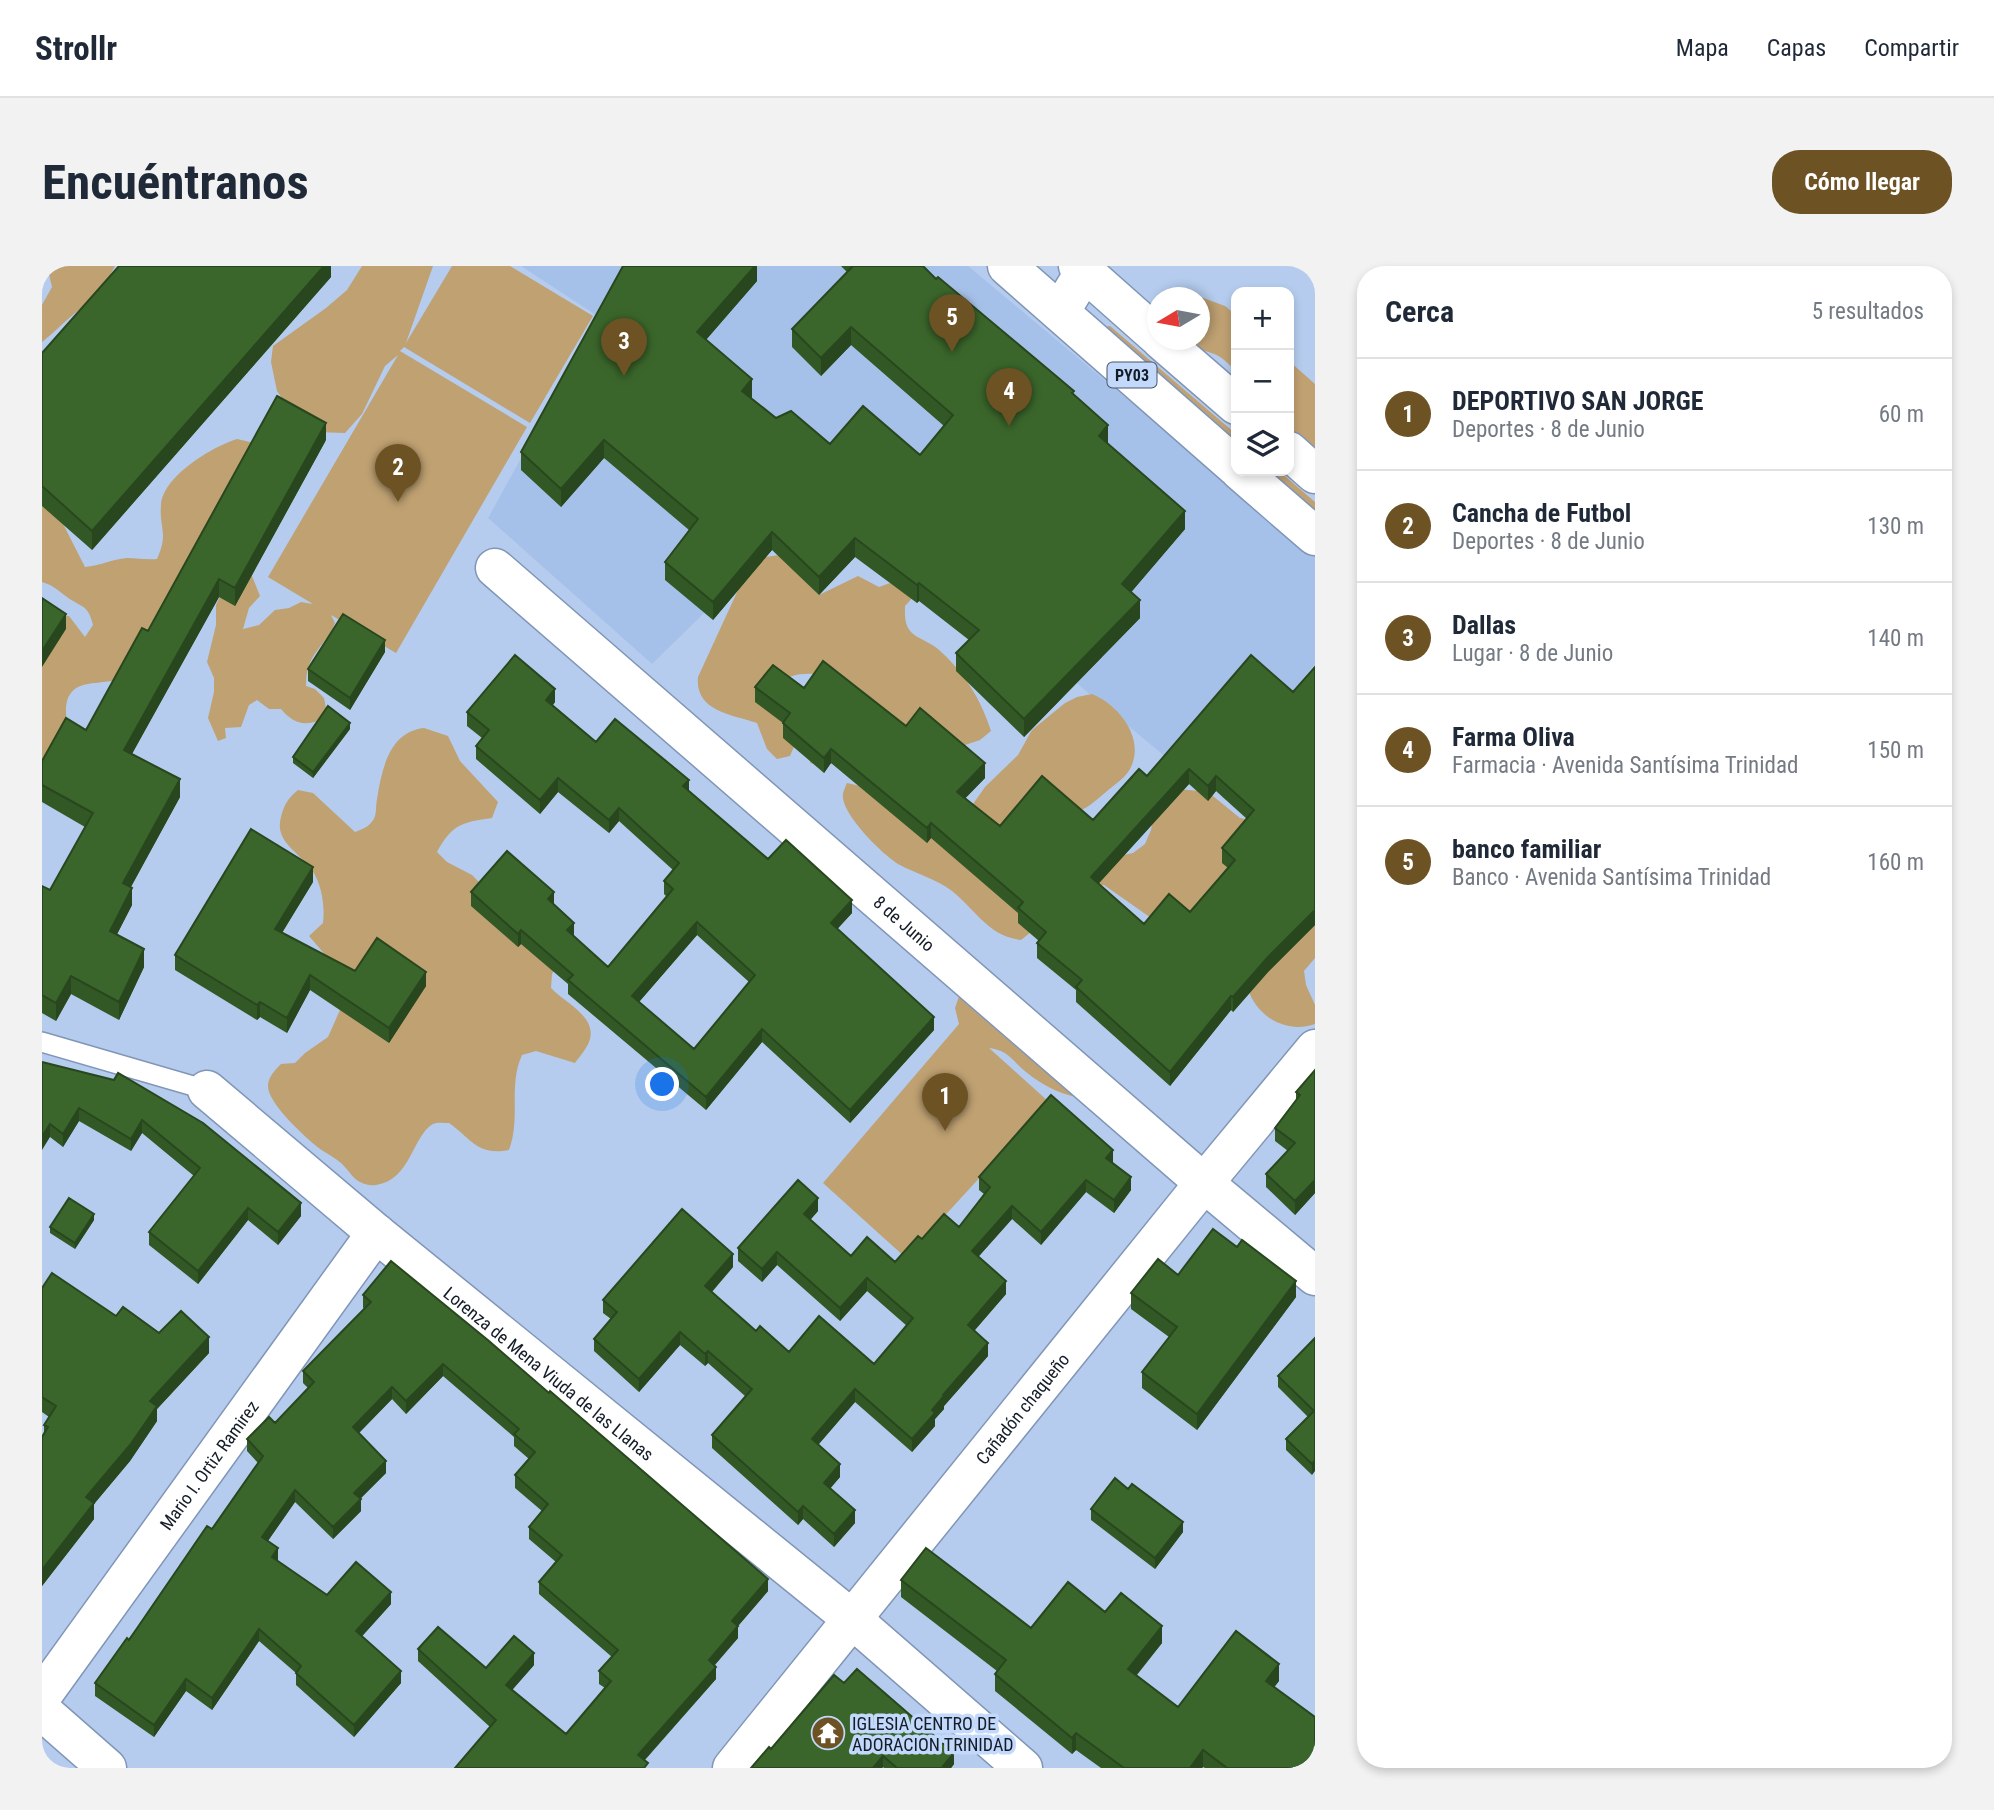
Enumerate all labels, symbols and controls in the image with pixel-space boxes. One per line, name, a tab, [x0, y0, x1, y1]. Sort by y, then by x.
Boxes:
text: Strollr	[35, 29, 117, 68]
text: Mapa	[1676, 34, 1729, 62]
text: Capas	[1767, 34, 1826, 62]
text: Compartir	[1864, 34, 1959, 62]
button: Cómo llegar	[1772, 150, 1952, 214]
text: Encuéntranos	[42, 154, 309, 211]
north arrow	[1147, 287, 1210, 350]
map controls	[1231, 287, 1294, 476]
button: +	[1231, 287, 1294, 350]
pin: 5	[929, 294, 975, 352]
text: Cerca	[1385, 294, 1454, 329]
text: 5 resultados	[1812, 298, 1924, 325]
pin: 3	[601, 318, 647, 376]
button: −	[1231, 350, 1294, 413]
road number: PY03	[1108, 362, 1156, 388]
pin: 4	[986, 368, 1032, 426]
text: DEPORTIVO SAN JORGE	[1452, 386, 1704, 416]
text: 1	[1402, 401, 1414, 428]
text: 60 m	[1879, 401, 1924, 428]
button: layers	[1231, 413, 1294, 476]
text: Deportes · 8 de Junio	[1452, 416, 1645, 443]
pin: 2	[375, 444, 421, 502]
text: Cancha de Futbol	[1452, 498, 1631, 528]
text: 2	[1402, 513, 1414, 540]
text: 130 m	[1867, 513, 1924, 540]
text: Deportes · 8 de Junio	[1452, 528, 1645, 555]
text: Dallas	[1452, 610, 1516, 640]
text: 3	[1402, 625, 1414, 652]
text: 140 m	[1867, 625, 1924, 652]
text: Lugar · 8 de Junio	[1452, 640, 1613, 667]
text: Farma Oliva	[1452, 722, 1575, 752]
text: 4	[1402, 737, 1414, 764]
text: 150 m	[1867, 737, 1924, 764]
text: Farmacia · Avenida Santísima Trinidad	[1452, 752, 1798, 779]
text: banco familiar	[1452, 834, 1601, 864]
text: 5	[1402, 849, 1414, 876]
text: 160 m	[1867, 849, 1924, 876]
text: Banco · Avenida Santísima Trinidad	[1452, 864, 1771, 891]
street label: 8 de Junio	[870, 891, 939, 955]
your location	[645, 1067, 679, 1101]
pin: 1	[922, 1073, 968, 1131]
street label: Lorenza de Mena Viuda de las Llanas	[440, 1282, 658, 1465]
street label: Cañadón chaqueño	[971, 1349, 1073, 1468]
street label: Mario I. Ortiz Ramirez	[155, 1396, 262, 1534]
place label: IGLESIA CENTRO DE ADORACION TRINIDAD	[852, 1713, 1014, 1755]
temple icon: IGLESIA CENTRO DE ADORACION TRINIDAD	[809, 1714, 847, 1752]

